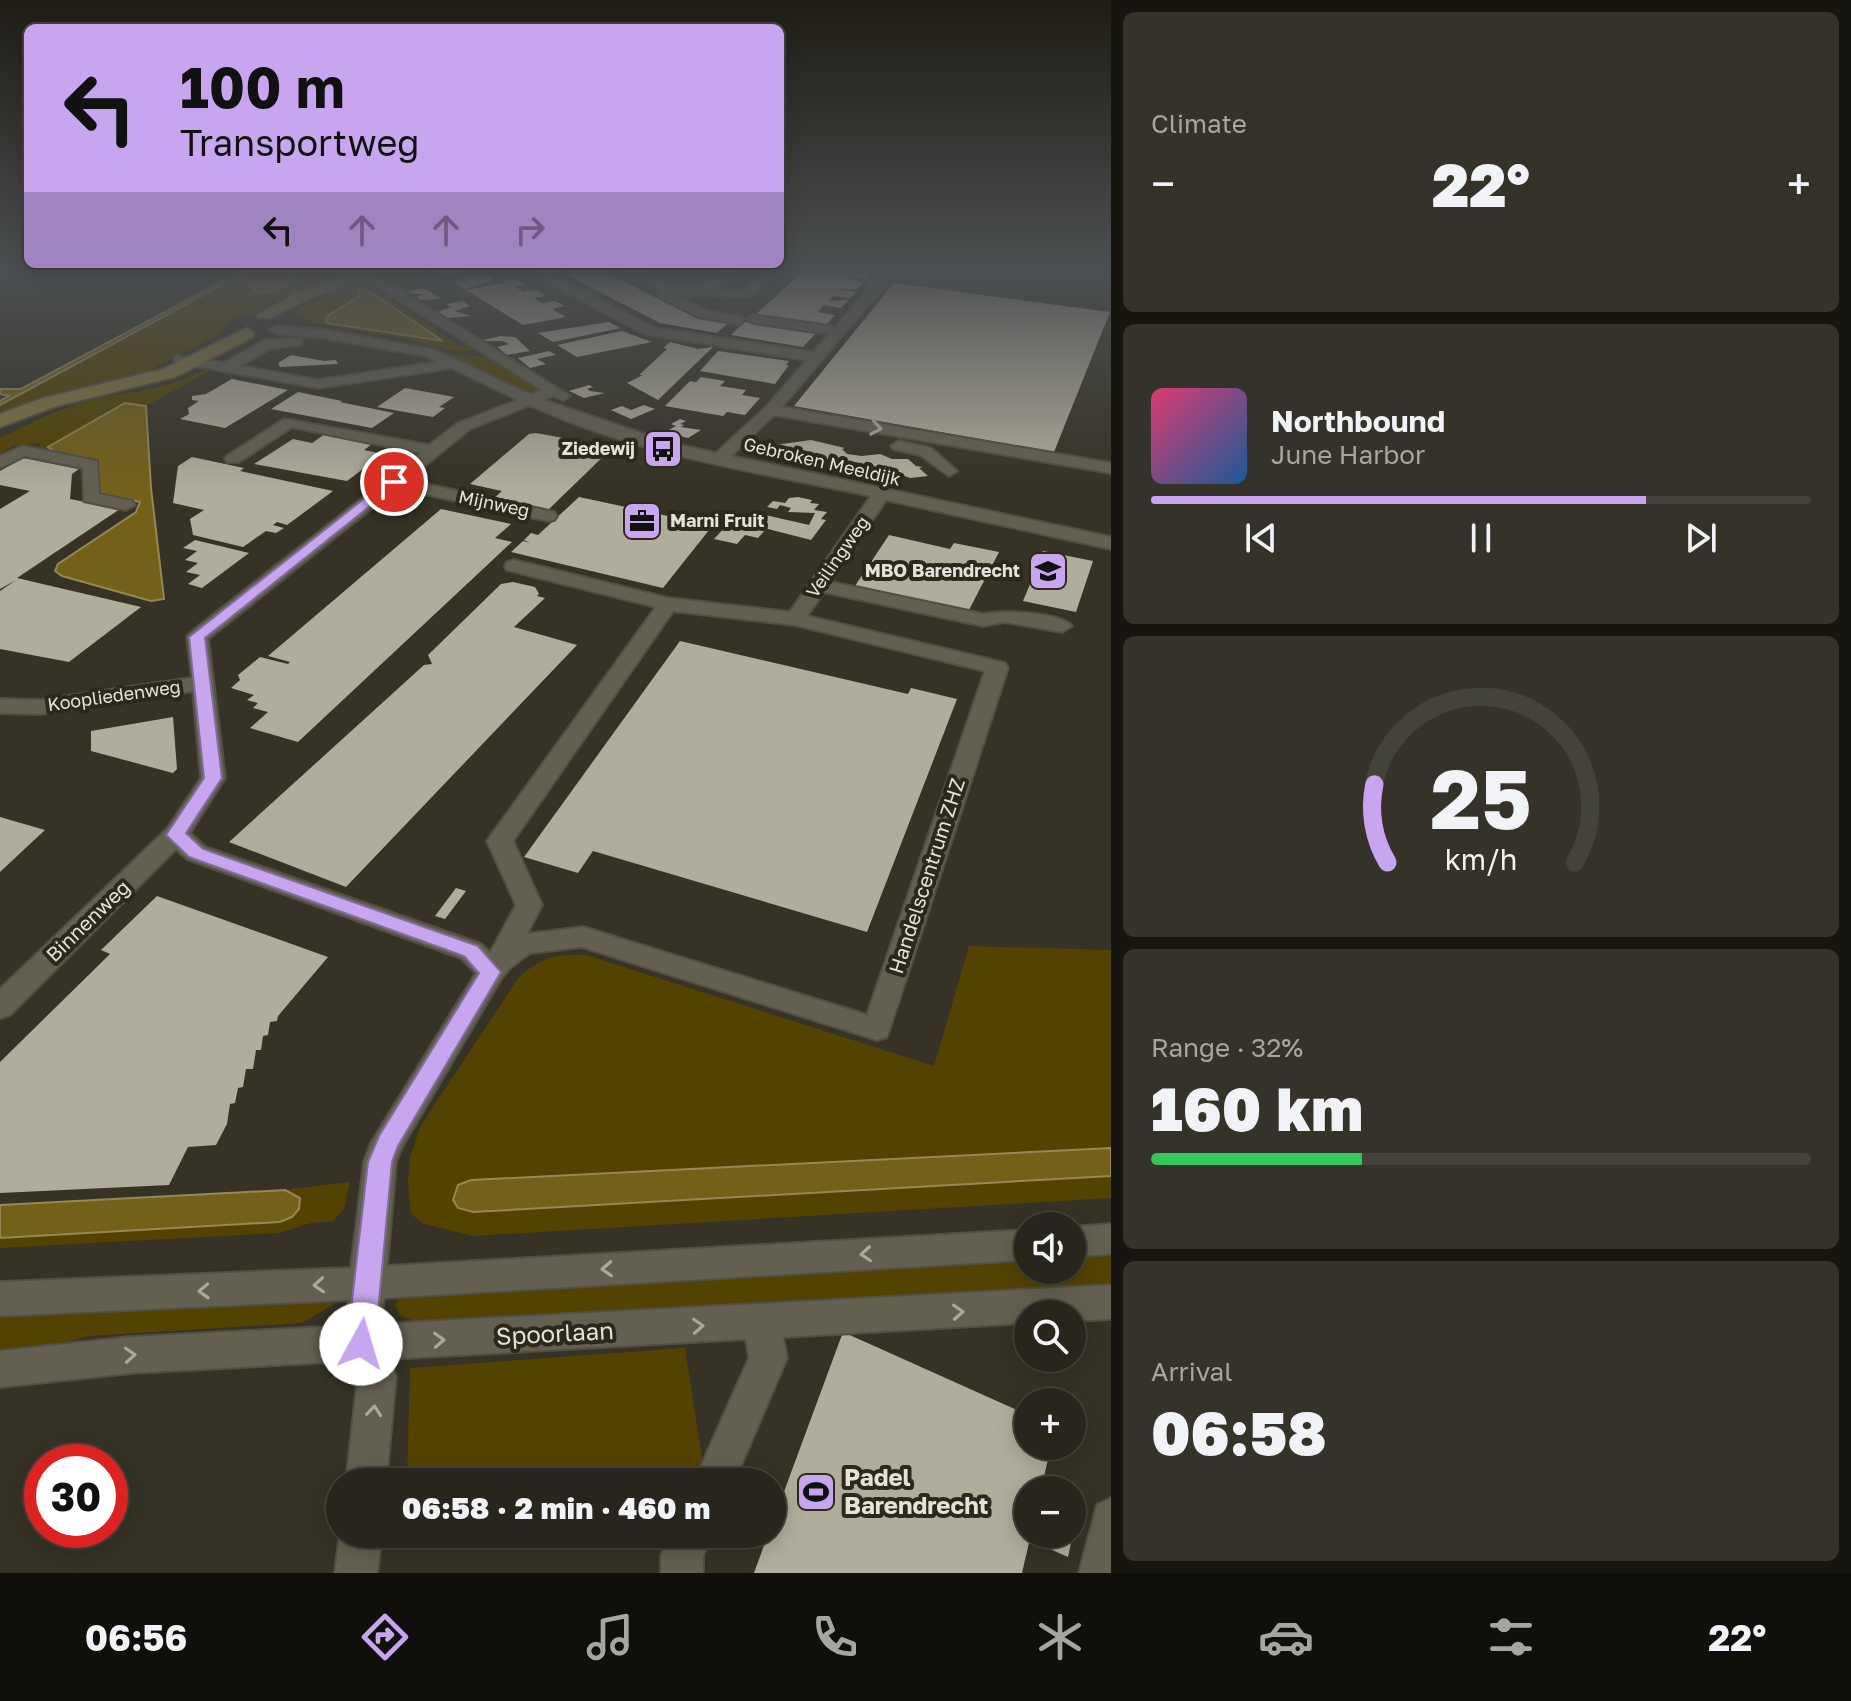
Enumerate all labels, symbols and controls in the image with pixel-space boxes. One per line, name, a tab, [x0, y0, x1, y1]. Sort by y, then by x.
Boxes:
text: 100 m	[180, 53, 345, 120]
icon: left	[48, 56, 152, 160]
text: Climate	[1151, 108, 1247, 139]
text: Transportweg	[180, 121, 419, 164]
text: 22°	[1432, 148, 1530, 220]
text: −	[1151, 157, 1175, 210]
text: +	[1787, 157, 1811, 210]
icon: left	[256, 208, 300, 252]
icon: ahead	[340, 208, 384, 252]
icon: ahead	[424, 208, 468, 252]
icon: right	[508, 208, 552, 252]
text: Northbound	[1271, 403, 1445, 439]
one-way arrow	[869, 418, 882, 435]
bus stop icon: Ziedewij	[642, 428, 684, 470]
street label: Gebroken Meeldijk	[742, 432, 903, 490]
place label: Ziedewij	[562, 437, 635, 459]
text: June Harbor	[1271, 439, 1425, 470]
pin	[360, 448, 428, 516]
icon: arrive	[372, 460, 416, 504]
street label: Mijnweg	[457, 485, 532, 521]
office icon: Marni Fruit	[621, 500, 663, 542]
place label: Marni Fruit	[670, 509, 764, 531]
street label: Veilingweg	[801, 511, 873, 602]
icon: previous	[1239, 516, 1283, 560]
icon: pause	[1459, 516, 1503, 560]
icon: next	[1679, 516, 1723, 560]
school or university icon: MBO Barendrecht	[1027, 550, 1069, 592]
place label: MBO Barendrecht	[865, 559, 1020, 581]
street label: Koopliedenweg	[46, 675, 182, 715]
text: 25	[1430, 746, 1532, 846]
street label: Handelscentrum ZHZ	[883, 775, 969, 976]
text: km/h	[1445, 842, 1517, 876]
street label: Binnenweg	[40, 874, 134, 966]
text: Range · 32%	[1151, 1032, 1303, 1063]
text: 160 km	[1151, 1072, 1363, 1144]
map controls	[1014, 1212, 1086, 1548]
button: sound	[1014, 1212, 1086, 1284]
one-way arrow	[859, 1246, 872, 1263]
one-way arrow	[600, 1260, 613, 1277]
one-way arrow	[312, 1276, 325, 1293]
one-way arrow	[197, 1282, 210, 1299]
button: search	[1014, 1300, 1086, 1372]
position arrow	[319, 1302, 403, 1386]
one-way arrow	[952, 1303, 965, 1320]
street label: Spoorlaan	[495, 1315, 615, 1350]
one-way arrow	[692, 1318, 705, 1335]
one-way arrow	[433, 1332, 446, 1349]
one-way arrow	[124, 1347, 137, 1364]
text: Arrival	[1151, 1356, 1232, 1387]
button: +	[1014, 1388, 1086, 1460]
text: 06:58	[1151, 1396, 1327, 1468]
one-way arrow	[365, 1404, 382, 1417]
speed limit sign: 30	[24, 1444, 128, 1548]
place label: Padel Barendrecht	[844, 1462, 988, 1519]
sports icon: Padel Barendrecht	[795, 1471, 837, 1513]
button: −	[1014, 1476, 1086, 1548]
text: 06:58 · 2 min · 460 m	[402, 1490, 710, 1526]
icon: directions	[357, 1609, 413, 1665]
icon: music	[582, 1609, 638, 1665]
icon: phone	[807, 1609, 863, 1665]
icon: climate	[1032, 1609, 1088, 1665]
icon: car	[1258, 1609, 1314, 1665]
icon: filters	[1483, 1609, 1539, 1665]
text: 06:56	[85, 1616, 187, 1659]
text: 22°	[1708, 1616, 1766, 1659]

